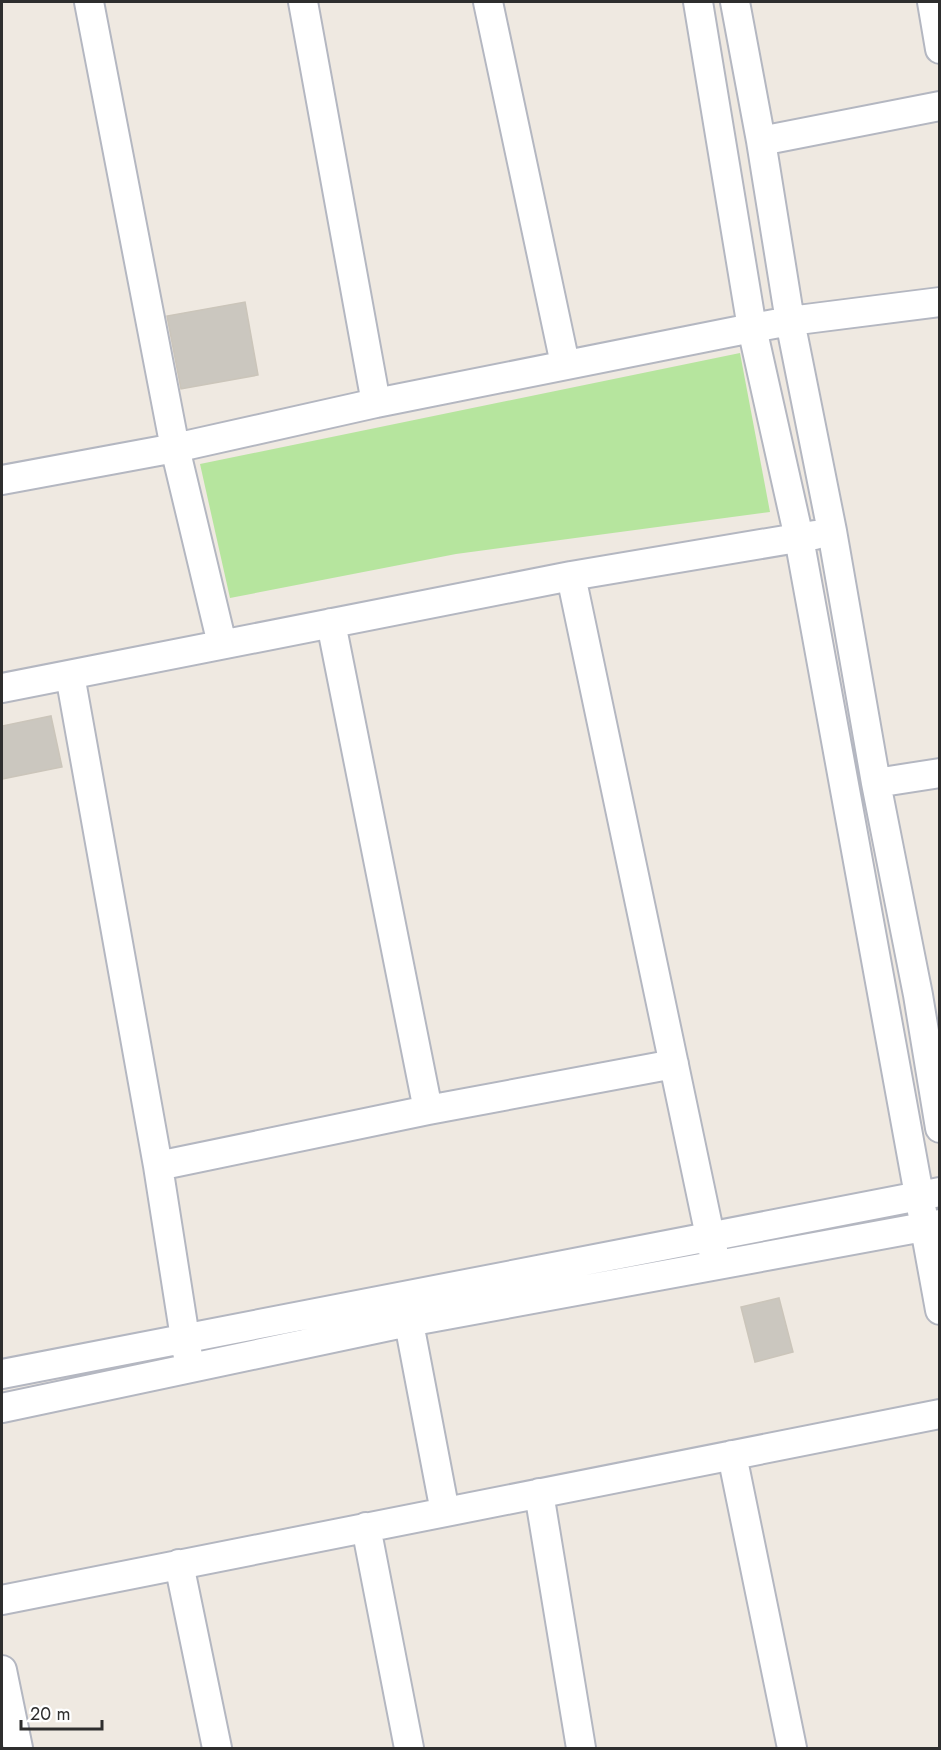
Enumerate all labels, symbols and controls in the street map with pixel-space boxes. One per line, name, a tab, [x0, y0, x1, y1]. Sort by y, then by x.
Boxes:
scale bar	[21, 1693, 102, 1731]
text: 20 m	[30, 1701, 70, 1727]

